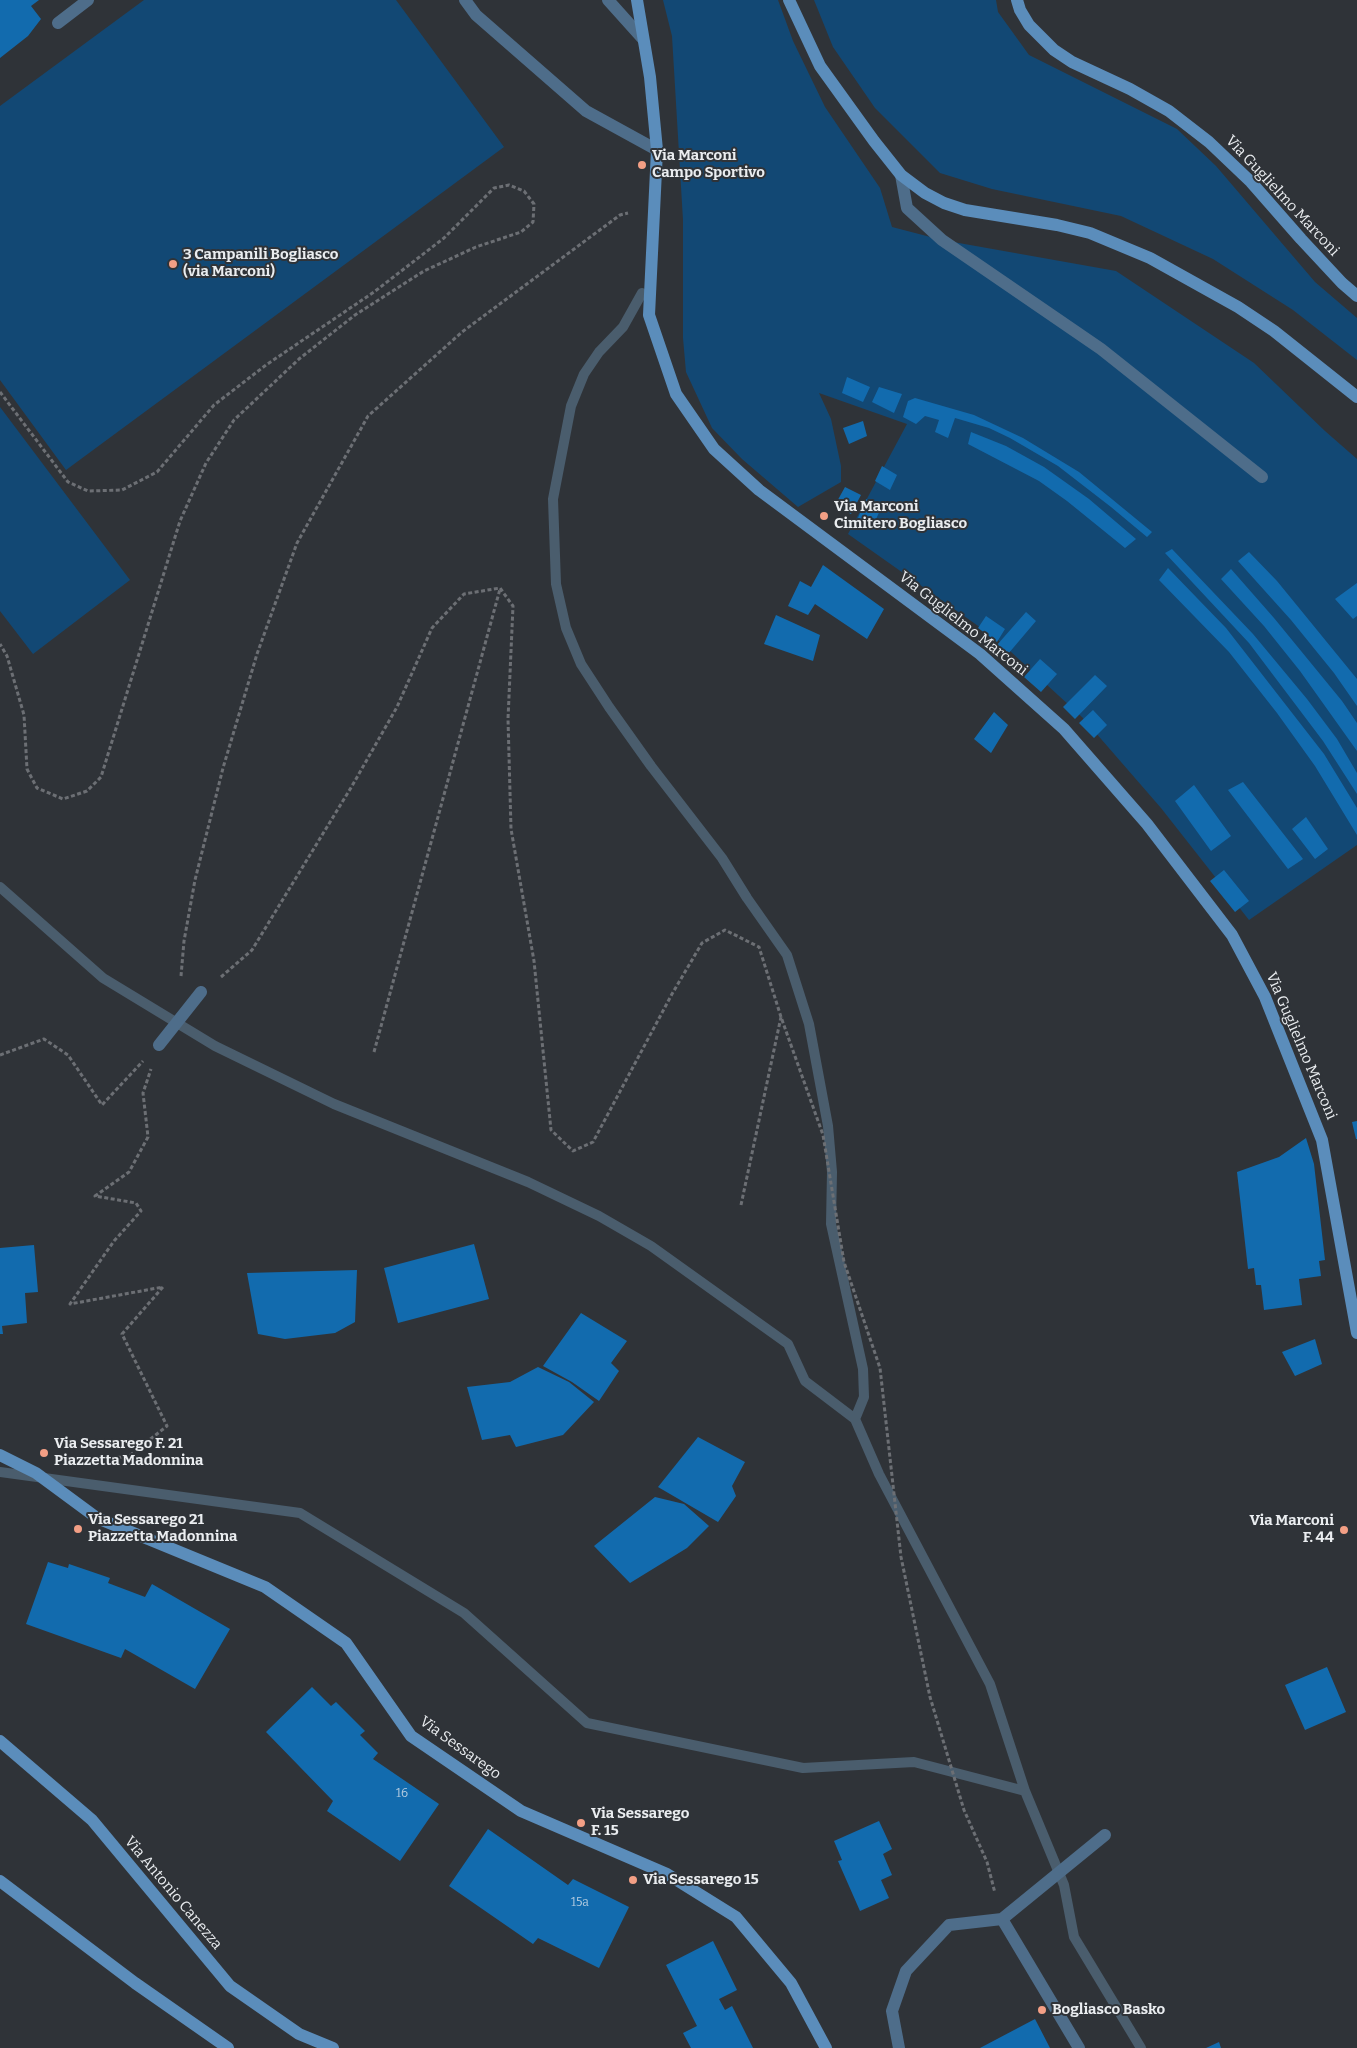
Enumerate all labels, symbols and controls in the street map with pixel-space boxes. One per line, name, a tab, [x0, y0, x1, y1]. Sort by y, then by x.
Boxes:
street label: Via Guglielmo Marconi	[1221, 132, 1343, 260]
place label: Via Marconi Campo Sportivo	[652, 147, 765, 182]
marker: Via Marconi Campo Sportivo	[636, 159, 648, 171]
place label: 3 Campanili Bogliasco (via Marconi)	[183, 246, 338, 281]
marker: 3 Campanili Bogliasco (via Marconi)	[167, 258, 179, 270]
place label: Via Marconi Cimitero Bogliasco	[834, 498, 967, 533]
marker: Via Marconi Cimitero Bogliasco	[818, 510, 830, 522]
street label: Via Guglielmo Marconi	[895, 568, 1031, 680]
street label: Via Guglielmo Marconi	[1262, 970, 1340, 1122]
place label: Via Sessarego F. 21 Piazzetta Madonnina	[54, 1435, 204, 1470]
marker: Via Sessarego F. 21 Piazzetta Madonnina	[38, 1447, 50, 1459]
place label: Via Sessarego 21 Piazzetta Madonnina	[88, 1511, 238, 1546]
place label: Via Marconi F. 44	[1249, 1512, 1334, 1547]
marker: Via Sessarego 21 Piazzetta Madonnina	[72, 1523, 84, 1535]
marker: Via Marconi F. 44	[1338, 1524, 1350, 1536]
street label: Via Sessarego	[416, 1712, 504, 1784]
house number: 16	[396, 1787, 408, 1801]
place label: Via Sessarego F. 15	[591, 1805, 689, 1840]
marker: Via Sessarego F. 15	[575, 1817, 587, 1829]
street label: Via Antonio Canezza	[120, 1833, 226, 1953]
place label: Via Sessarego 15	[643, 1871, 759, 1889]
marker: Via Sessarego 15	[627, 1874, 639, 1886]
house number: 15a	[571, 1896, 589, 1910]
place label: Bogliasco Basko	[1052, 2001, 1165, 2019]
marker: Bogliasco Basko	[1036, 2004, 1048, 2016]

